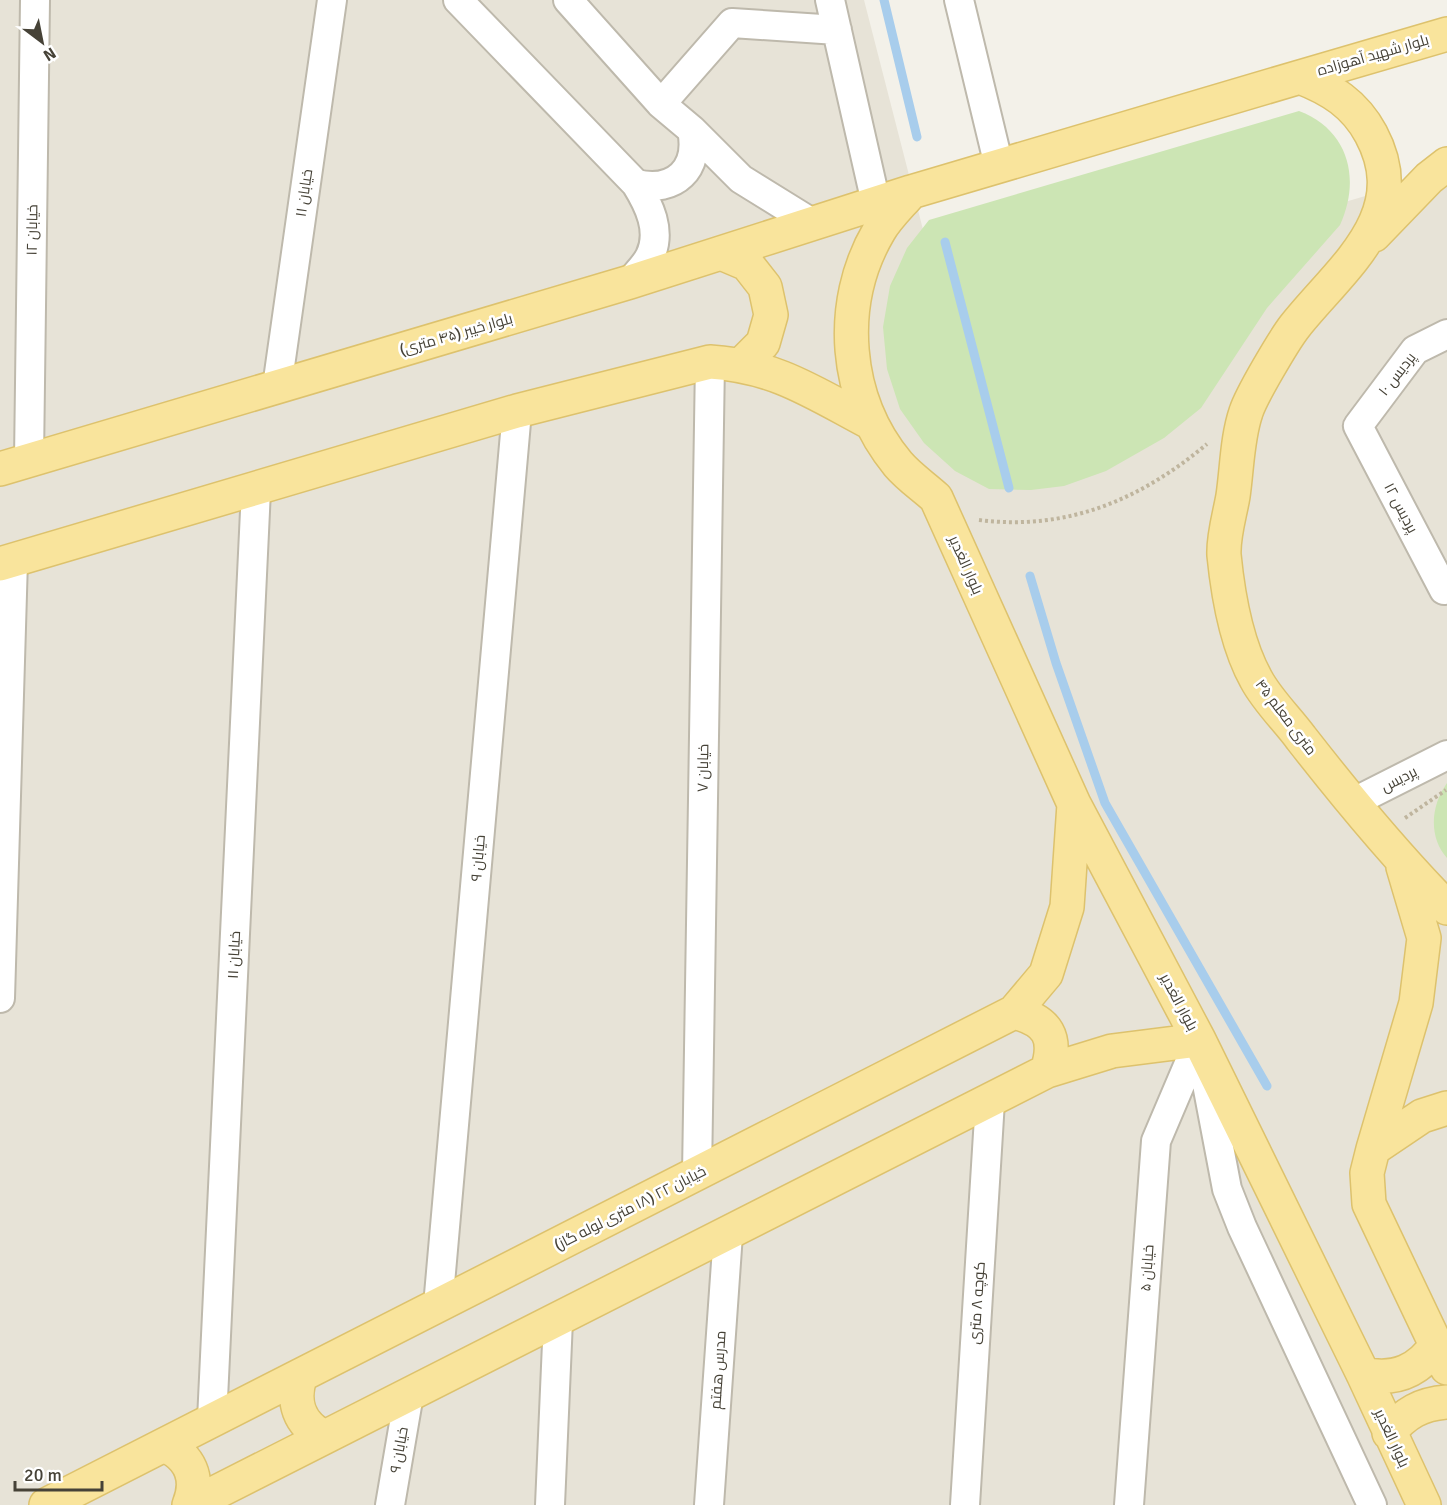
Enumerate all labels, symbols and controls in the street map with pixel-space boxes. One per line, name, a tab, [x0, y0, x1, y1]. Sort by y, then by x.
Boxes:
north arrow	[12, 12, 72, 72]
street label: بلوار شهید آهوزاده	[1315, 30, 1431, 80]
text: N	[39, 42, 59, 65]
street label: خیابان ۱۱	[292, 168, 317, 218]
street label: خیابان ۱۲	[23, 204, 42, 256]
street label: بلوار خیبر (۴۵ متری)	[397, 309, 515, 360]
street label: پردیس ۱۰	[1374, 349, 1420, 400]
street label: پردیس ۱۲	[1379, 480, 1422, 537]
street label: بلوار الغدیر	[945, 532, 987, 597]
street label: ۴۵ متری معلم	[1251, 675, 1320, 759]
street label: خیابان ۷	[694, 744, 713, 792]
street label: پردیس	[1378, 762, 1421, 797]
street label: خیابان ۹	[467, 834, 490, 882]
street label: خیابان ۱۱	[224, 930, 245, 980]
street label: بلوار الغدیر	[1156, 969, 1202, 1034]
street label: خیابان ۲۲ (۱۸ متری لوله گاز)	[551, 1162, 709, 1255]
street label: خیابان ۵	[1136, 1244, 1159, 1292]
street label: کوچه ۸ متری	[965, 1261, 990, 1345]
street label: مدرس هفتم	[706, 1330, 731, 1410]
street label: بلوار الغدیر	[1370, 1405, 1413, 1470]
street label: خیابان ۹	[386, 1425, 413, 1475]
scale bar	[15, 1454, 102, 1492]
text: 20 m	[24, 1464, 62, 1486]

